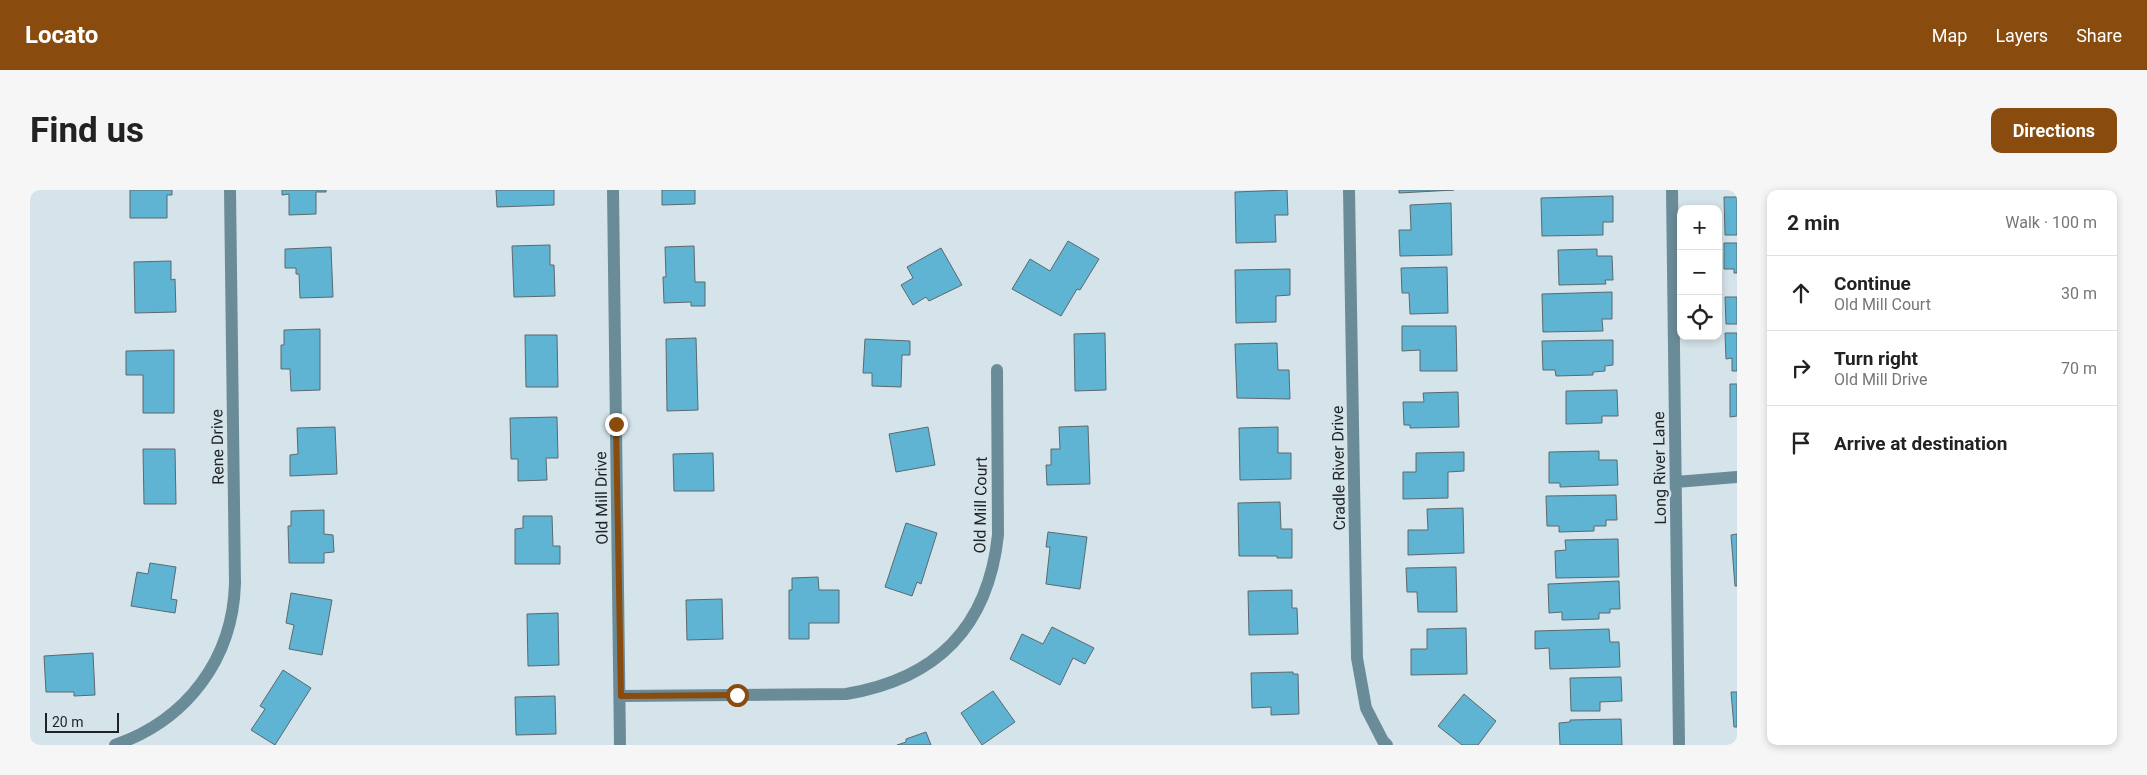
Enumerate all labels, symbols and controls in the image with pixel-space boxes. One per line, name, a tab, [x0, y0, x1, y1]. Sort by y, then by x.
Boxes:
text: Locato	[25, 21, 98, 49]
text: Map	[1932, 25, 1967, 46]
text: Layers	[1995, 25, 2048, 46]
text: Share	[2076, 25, 2122, 46]
button: Directions	[1991, 108, 2117, 153]
text: Find us	[30, 110, 144, 151]
map controls	[1677, 205, 1722, 340]
button: +	[1677, 205, 1722, 250]
text: 2 min	[1787, 211, 1840, 235]
text: Walk · 100 m	[2005, 213, 2097, 232]
button: −	[1677, 250, 1722, 295]
text: Continue	[1834, 272, 1911, 295]
icon: ahead	[1787, 279, 1815, 307]
text: 30 m	[2061, 284, 2097, 303]
button: locate	[1677, 295, 1722, 340]
text: Old Mill Court	[1834, 295, 1931, 314]
text: Turn right	[1834, 347, 1918, 370]
icon: right	[1787, 354, 1815, 382]
text: 70 m	[2061, 359, 2097, 378]
text: Old Mill Drive	[1834, 370, 1927, 389]
street label: Cradle River Drive	[1328, 405, 1349, 531]
street label: Rene Drive	[207, 409, 228, 485]
street label: Long River Lane	[1649, 411, 1670, 525]
route end	[605, 413, 628, 436]
icon: arrive	[1787, 429, 1815, 457]
text: Arrive at destination	[1834, 432, 2007, 455]
street label: Old Mill Drive	[591, 451, 612, 545]
street label: Old Mill Court	[970, 456, 991, 554]
route start	[726, 684, 749, 707]
scale bar	[45, 710, 119, 733]
text: 20 m	[52, 714, 84, 730]

